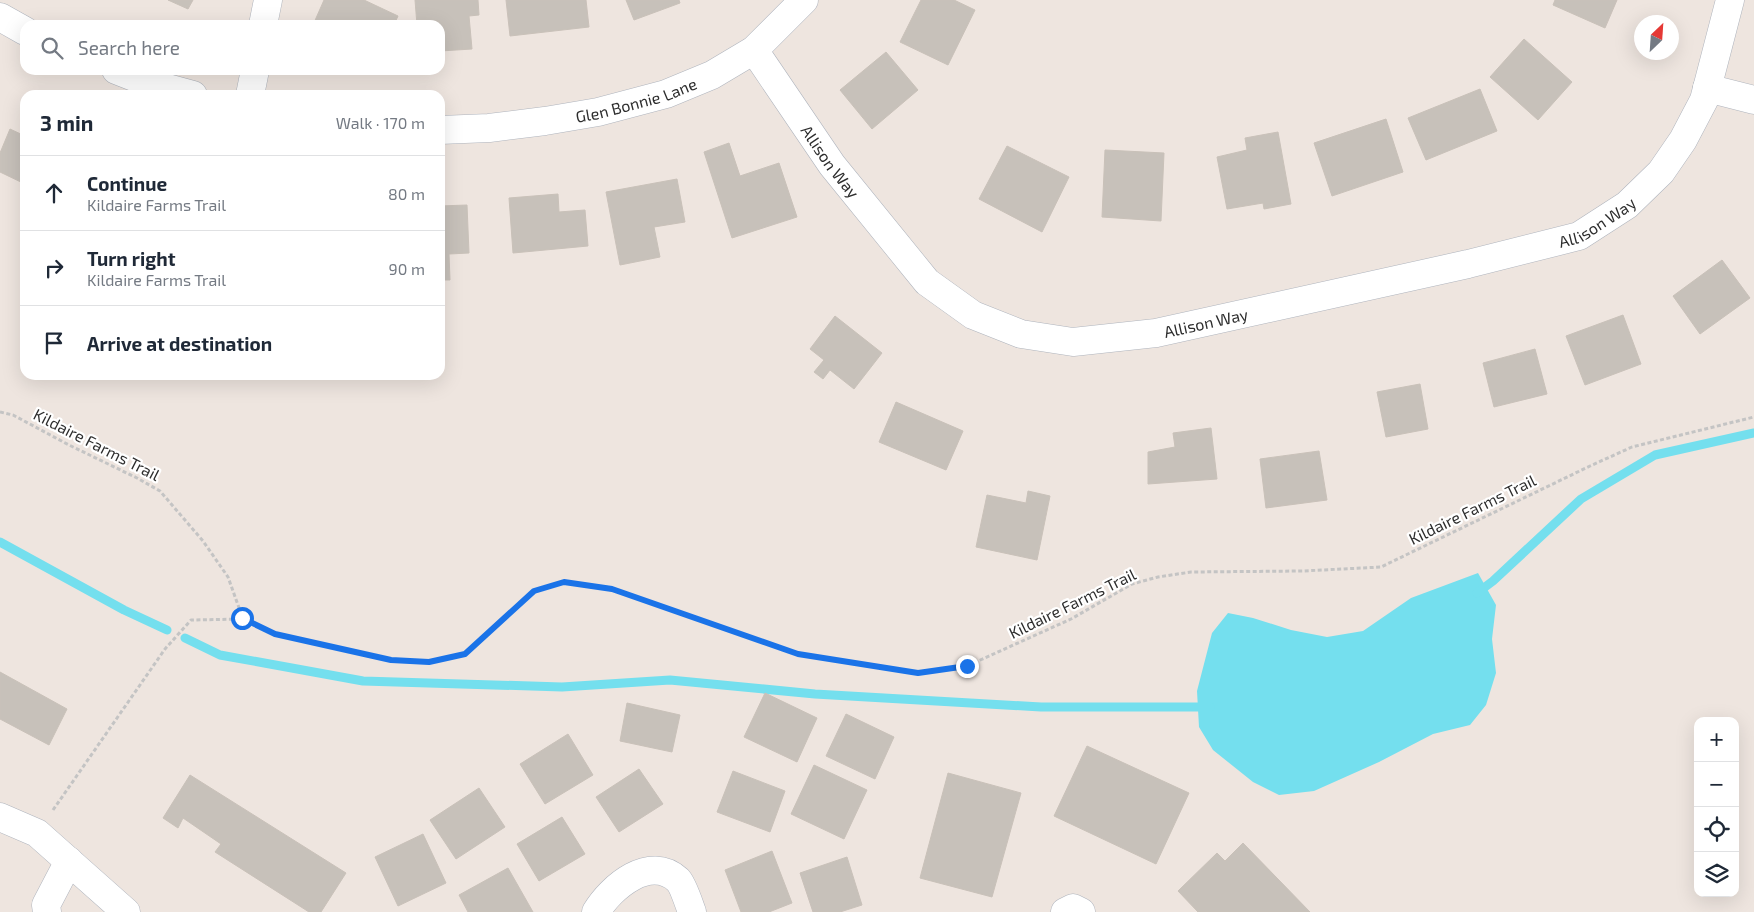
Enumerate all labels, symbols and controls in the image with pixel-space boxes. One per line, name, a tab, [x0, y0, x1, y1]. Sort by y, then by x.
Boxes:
north arrow	[1634, 15, 1679, 60]
search box	[20, 20, 445, 75]
icon: search	[38, 34, 66, 62]
text: Search here	[78, 36, 180, 59]
street label: Glen Bonnie Lane	[574, 73, 699, 125]
text: 3 min	[40, 110, 93, 135]
text: Walk · 170 m	[336, 113, 425, 132]
street label: Allison Way	[798, 121, 864, 202]
text: Continue	[87, 172, 167, 195]
icon: ahead	[40, 179, 68, 207]
text: 80 m	[388, 184, 425, 203]
street label: Allison Way	[1556, 192, 1639, 250]
text: Kildaire Farms Trail	[87, 195, 226, 214]
text: Turn right	[87, 247, 175, 270]
icon: right	[40, 254, 68, 282]
text: 90 m	[389, 259, 425, 278]
text: Kildaire Farms Trail	[87, 270, 226, 289]
street label: Allison Way	[1162, 303, 1250, 341]
icon: arrive	[40, 329, 68, 357]
text: Arrive at destination	[87, 332, 272, 355]
street label: Kildaire Farms Trail	[31, 404, 163, 484]
street label: Kildaire Farms Trail	[1405, 470, 1539, 548]
street label: Kildaire Farms Trail	[1005, 564, 1139, 642]
route start	[231, 607, 254, 630]
route end	[956, 655, 979, 678]
map controls	[1694, 717, 1739, 897]
button: +	[1694, 717, 1739, 762]
button: −	[1694, 762, 1739, 807]
button: locate	[1694, 807, 1739, 852]
button: layers	[1694, 852, 1739, 897]

